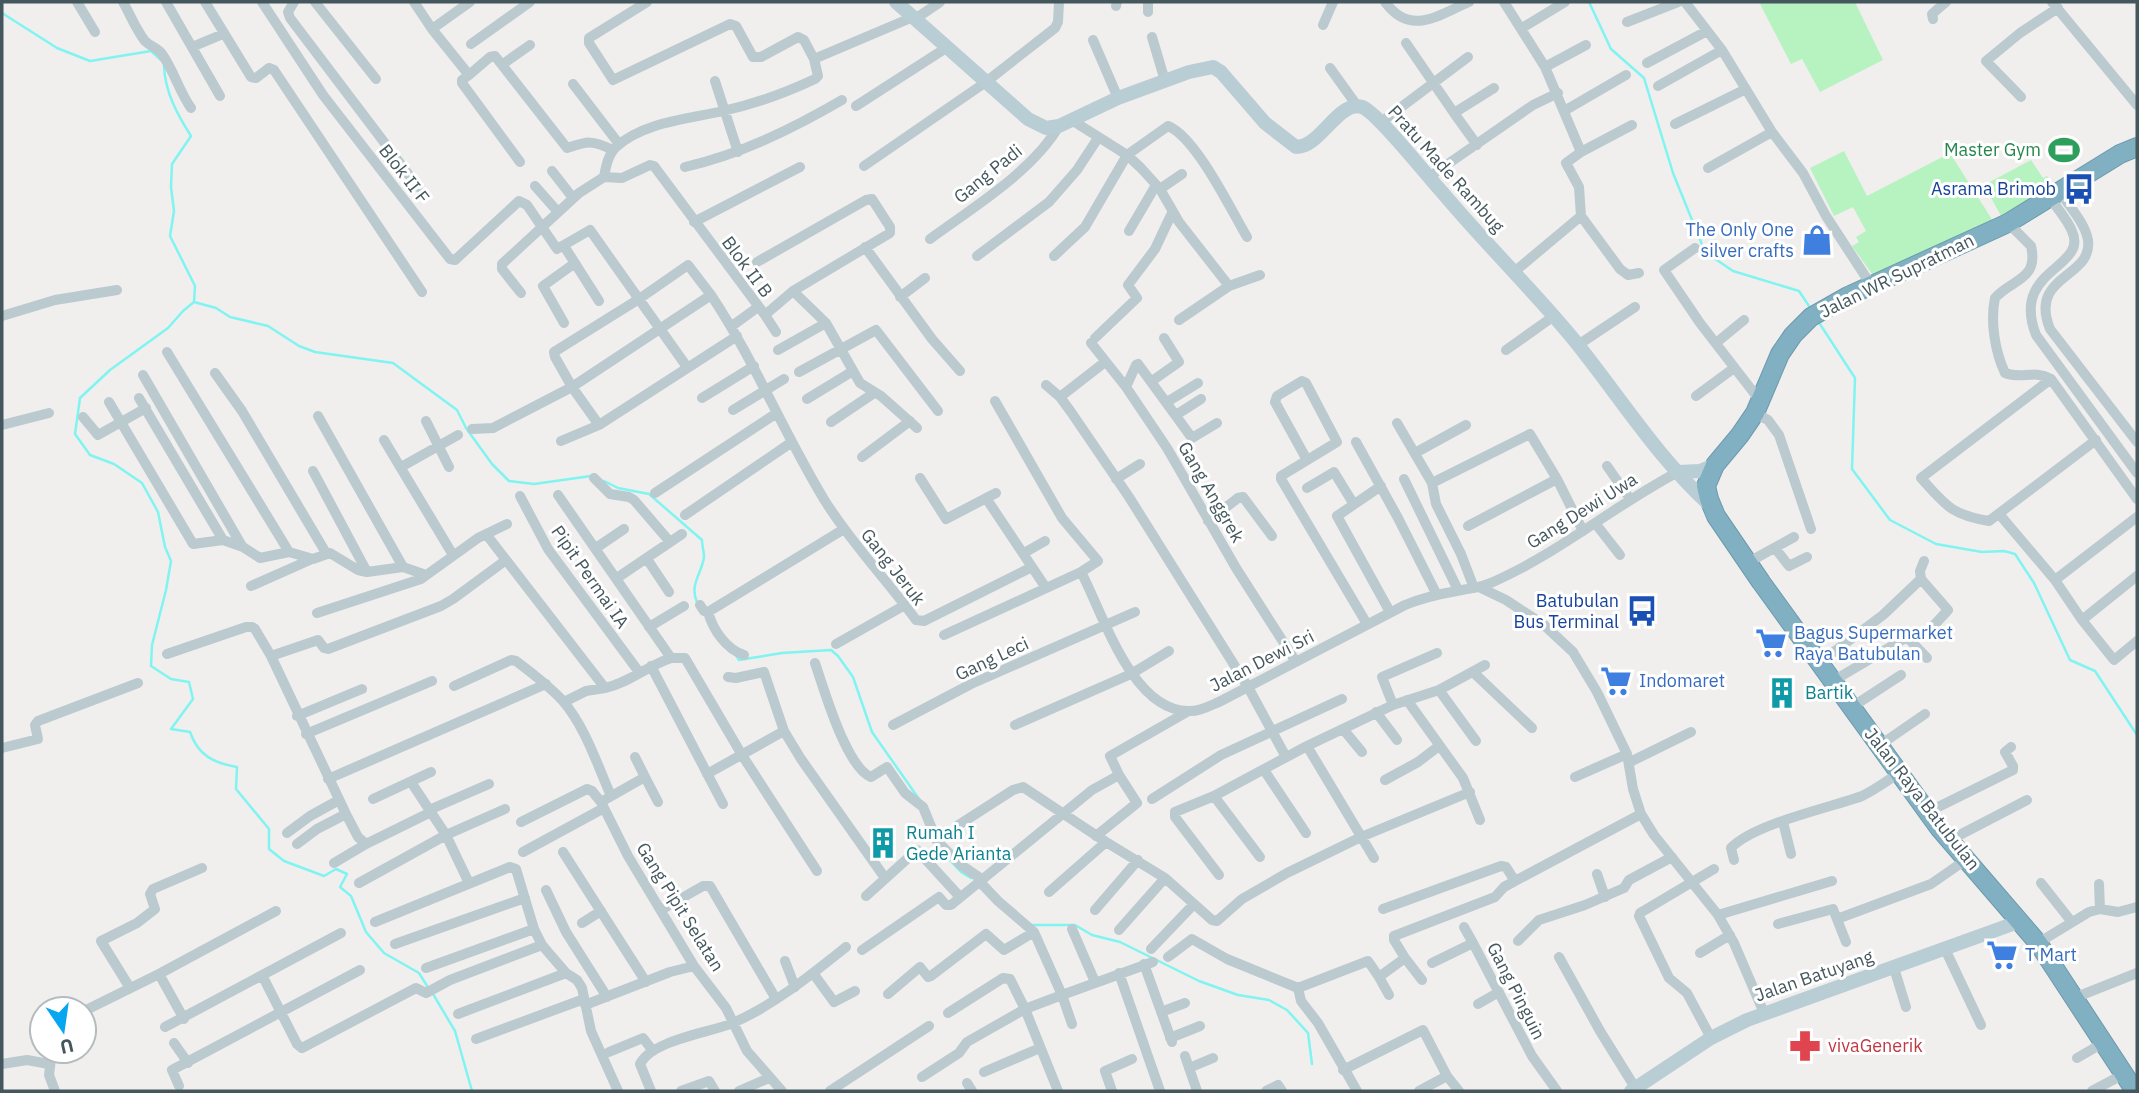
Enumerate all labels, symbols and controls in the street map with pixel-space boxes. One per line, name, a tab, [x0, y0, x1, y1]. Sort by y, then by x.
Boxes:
street label: Pratu Made Rambug	[1383, 100, 1510, 237]
sports icon: Master Gym	[2047, 133, 2081, 167]
place label: Master Gym	[1944, 138, 2041, 161]
street label: Blok II F	[374, 139, 435, 208]
street label: Gang Padi	[949, 139, 1027, 208]
bus stop icon: Asrama Brimob	[2062, 172, 2096, 206]
place label: Asrama Brimob	[1931, 177, 2056, 200]
place label: The Only One silver crafts	[1686, 218, 1794, 262]
shop icon: The Only One silver crafts	[1800, 223, 1834, 257]
street label: Jalan WR Supratman	[1816, 228, 1978, 323]
street label: Blok II B	[717, 231, 778, 302]
street label: Gang Anggrek	[1173, 437, 1250, 547]
street label: Gang Dewi Uwa	[1522, 467, 1642, 554]
street label: Pipit Permai IA	[546, 521, 635, 633]
street label: Gang Jeruk	[856, 524, 931, 610]
place label: Batubulan Bus Terminal	[1513, 589, 1619, 633]
bus stop icon: Batubulan Bus Terminal	[1625, 594, 1659, 628]
place label: Bagus Supermarket Raya Batubulan	[1794, 621, 1953, 665]
street label: Jalan Dewi Sri	[1206, 624, 1318, 697]
supermarket icon: Bagus Supermarket Raya Batubulan	[1754, 626, 1788, 660]
street label: Gang Leci	[951, 632, 1032, 686]
supermarket icon: Indomaret	[1599, 664, 1633, 698]
place label: Indomaret	[1639, 669, 1725, 692]
building icon: Bartik	[1765, 676, 1799, 710]
place label: Bartik	[1805, 681, 1854, 704]
street label: Jalan Raya Batubulan	[1860, 723, 1985, 875]
place label: Rumah I Gede Arianta	[906, 821, 1012, 865]
building icon: Rumah I Gede Arianta	[866, 826, 900, 860]
street label: Gang Pipit Selatan	[631, 838, 729, 976]
street label: Gang Pinguin	[1482, 938, 1551, 1043]
supermarket icon: T Mart	[1985, 938, 2019, 972]
place label: T Mart	[2025, 943, 2077, 966]
street label: Jalan Batuyang	[1752, 944, 1877, 1007]
north arrow	[28, 995, 98, 1065]
pharmacy icon: vivaGenerik	[1788, 1029, 1822, 1063]
text: U	[58, 1033, 76, 1060]
place label: vivaGenerik	[1828, 1034, 1923, 1057]

